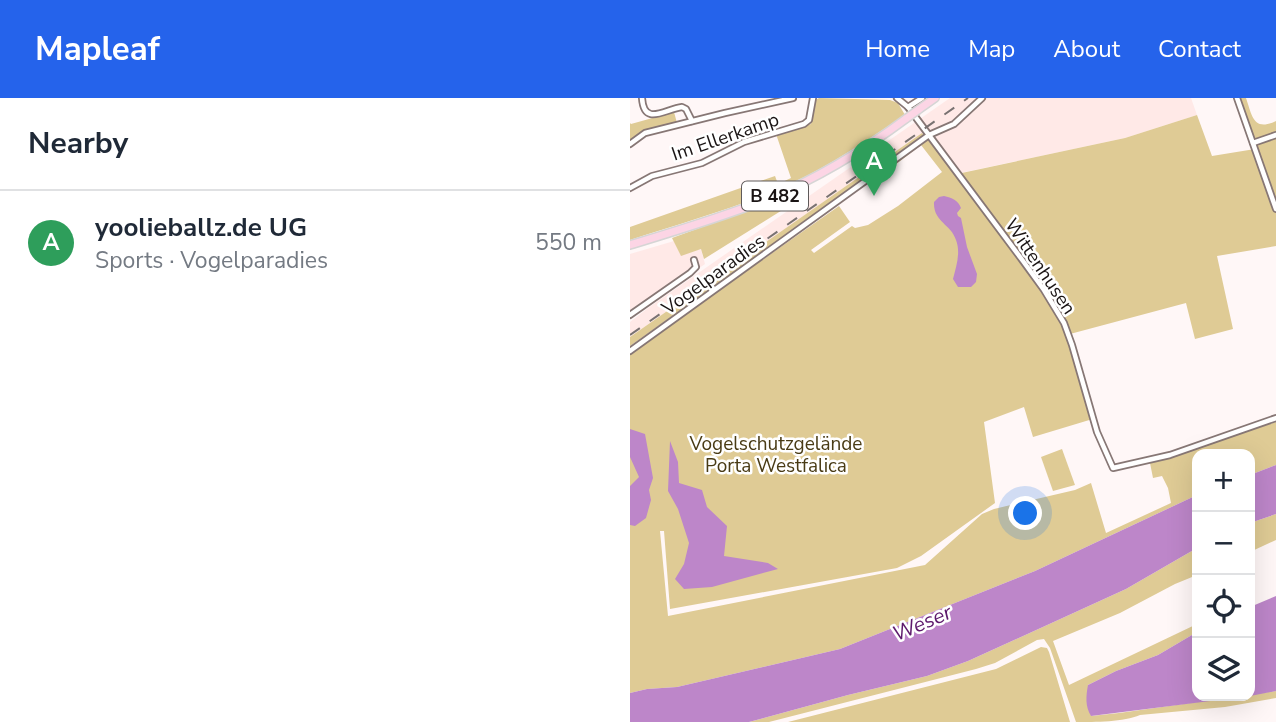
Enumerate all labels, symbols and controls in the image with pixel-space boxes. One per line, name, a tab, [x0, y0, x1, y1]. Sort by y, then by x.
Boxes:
text: Mapleaf	[35, 27, 160, 72]
text: Home	[865, 33, 930, 65]
text: Map	[968, 33, 1015, 65]
text: About	[1053, 33, 1120, 65]
text: Contact	[1158, 33, 1241, 65]
street label: Im Ellerkamp	[668, 106, 782, 167]
text: Nearby	[28, 123, 128, 164]
pin: A	[851, 138, 897, 196]
road number: B 482	[742, 182, 808, 211]
text: yoolieballz.de UG	[95, 210, 307, 245]
street label: Wittenhusen	[998, 213, 1082, 320]
text: A	[42, 227, 60, 258]
text: 550 m	[535, 227, 602, 258]
street label: Vogelparadies	[656, 228, 771, 322]
text: Sports · Vogelparadies	[95, 245, 328, 276]
park label: Vogelschutzgelände Porta Westfalica	[689, 431, 862, 479]
map controls	[1192, 449, 1255, 701]
button: +	[1192, 449, 1255, 512]
your location	[1008, 496, 1042, 530]
button: −	[1192, 512, 1255, 575]
button: locate	[1192, 575, 1255, 638]
water label: Weser	[888, 598, 956, 648]
button: layers	[1192, 638, 1255, 701]

